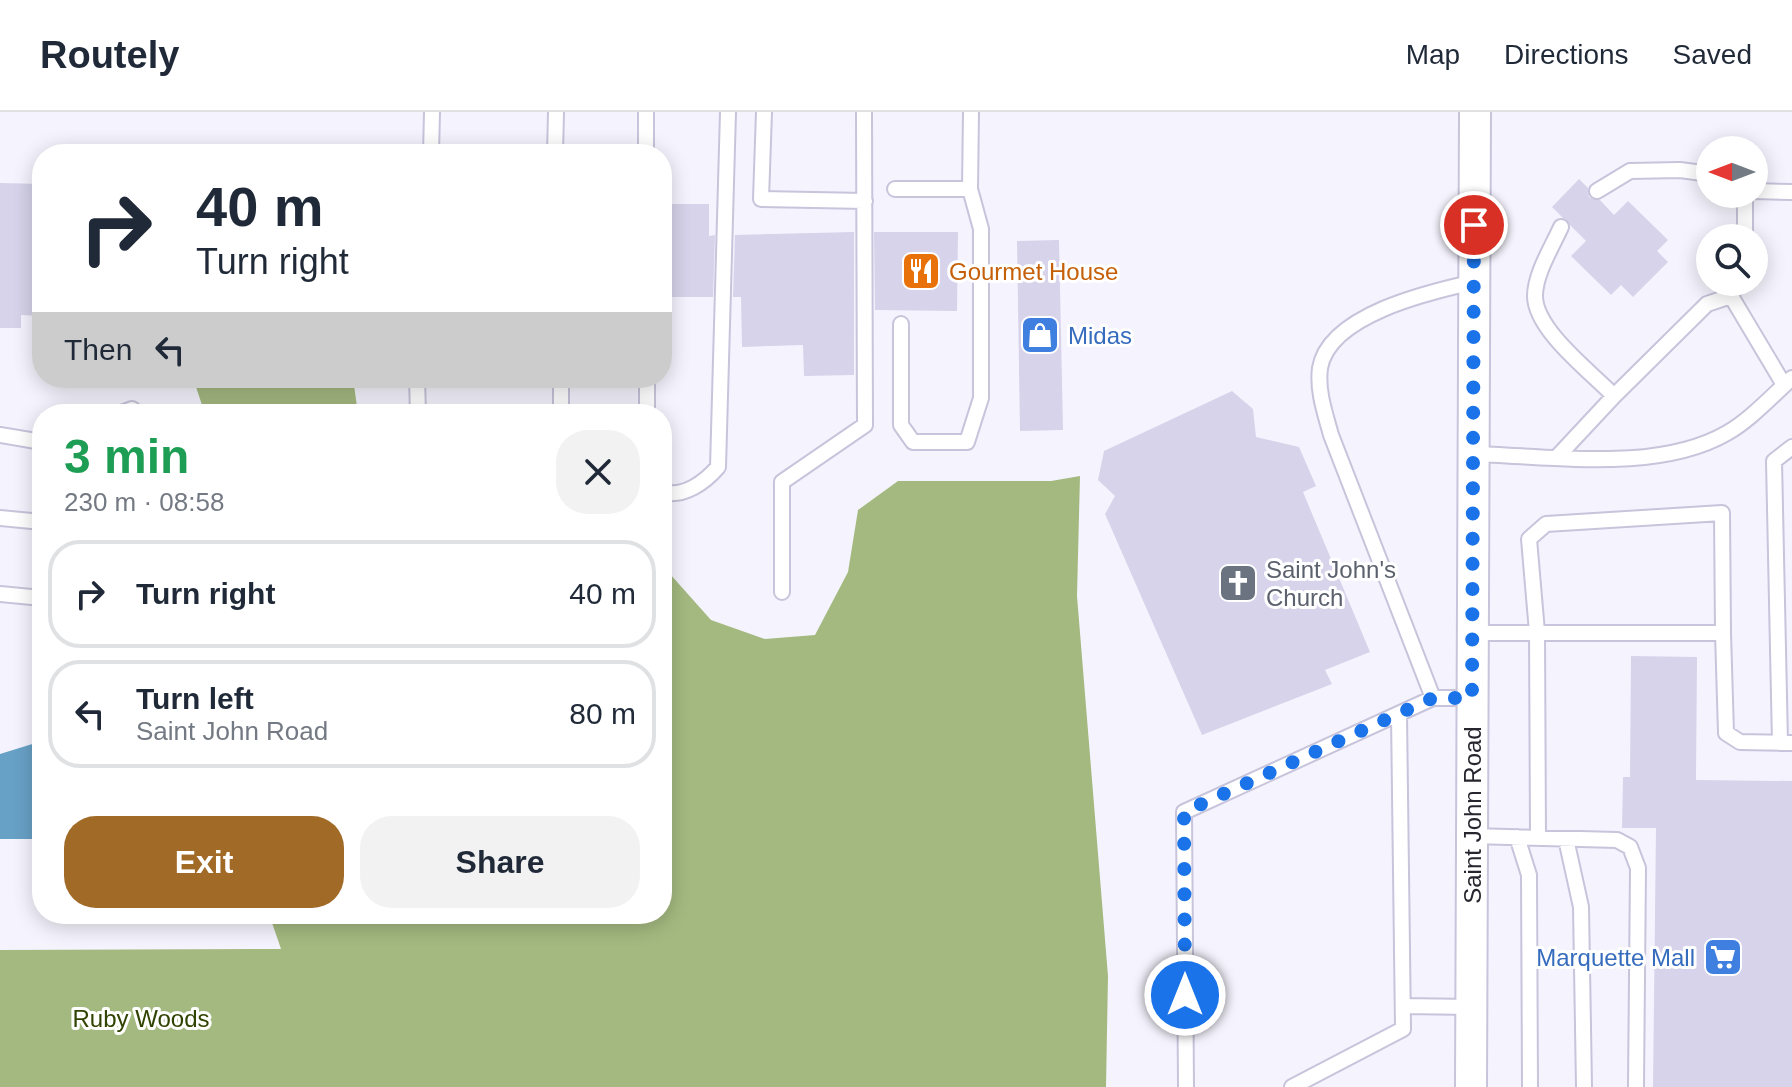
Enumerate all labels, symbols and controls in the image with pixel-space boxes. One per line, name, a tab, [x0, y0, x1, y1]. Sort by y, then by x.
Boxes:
text: Routely	[40, 34, 179, 76]
text: Map	[1406, 39, 1460, 70]
text: Directions	[1504, 39, 1629, 70]
text: Saved	[1673, 39, 1752, 70]
north arrow	[1696, 136, 1768, 208]
map controls	[1696, 136, 1768, 296]
text: 40 m	[196, 175, 324, 238]
icon: right	[64, 176, 168, 280]
pin	[1440, 191, 1508, 259]
icon: arrive	[1452, 203, 1496, 247]
button: search	[1696, 224, 1768, 296]
text: Turn right	[196, 241, 349, 282]
restaurant icon: Gourmet House	[900, 250, 942, 292]
place label: Gourmet House	[949, 258, 1118, 285]
shop icon: Midas	[1019, 314, 1061, 356]
place label: Midas	[1068, 322, 1132, 349]
icon: left	[148, 328, 192, 372]
text: Then	[64, 333, 132, 366]
text: 3 min	[64, 430, 189, 483]
button: close	[556, 430, 640, 514]
text: 230 m · 08:58	[64, 487, 224, 517]
place label: Saint John's Church	[1266, 556, 1396, 611]
church icon: Saint John's Church	[1217, 562, 1259, 604]
icon: right	[68, 572, 112, 616]
text: Turn right	[136, 577, 275, 610]
text: 40 m	[569, 577, 636, 610]
text: Turn left	[136, 682, 254, 715]
icon: left	[68, 692, 112, 736]
text: 80 m	[569, 697, 636, 730]
text: Saint John Road	[136, 716, 328, 746]
street label: Saint John Road	[1459, 726, 1486, 904]
button: Exit	[64, 816, 344, 908]
button: Share	[360, 816, 640, 908]
supermarket icon: Marquette Mall	[1702, 936, 1744, 978]
place label: Marquette Mall	[1536, 944, 1695, 971]
position arrow	[1143, 953, 1227, 1037]
park label: Ruby Woods	[73, 1005, 209, 1032]

